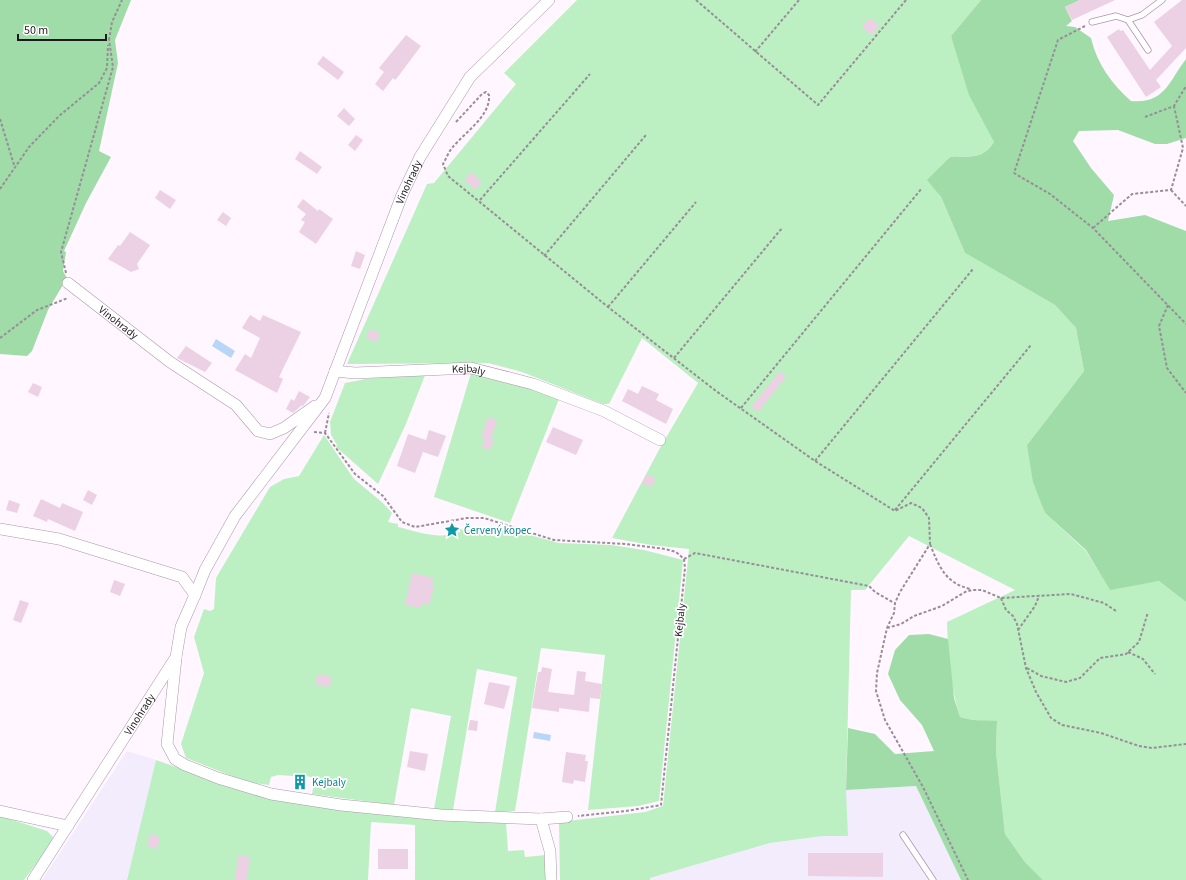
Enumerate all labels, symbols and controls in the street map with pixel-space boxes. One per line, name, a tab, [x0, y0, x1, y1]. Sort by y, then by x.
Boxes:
scale bar	[18, 16, 106, 42]
text: 50 m	[24, 22, 48, 39]
street label: Vinohrady	[392, 158, 425, 206]
street label: Vinohrady	[96, 302, 142, 342]
street label: Kejbaly	[452, 360, 487, 379]
place icon: Červený kopec	[443, 521, 461, 539]
place label: Červený kopec	[464, 523, 532, 538]
street label: Kejbaly	[671, 602, 689, 638]
street label: Vinohrady	[120, 690, 158, 738]
building icon: Kejbaly	[291, 773, 309, 791]
place label: Kejbaly	[312, 775, 346, 790]

